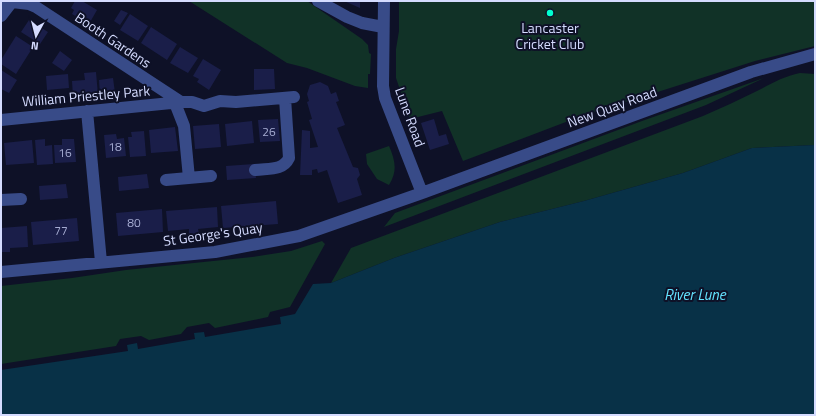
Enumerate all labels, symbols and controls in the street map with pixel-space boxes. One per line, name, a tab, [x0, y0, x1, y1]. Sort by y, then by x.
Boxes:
street label: Booth Gardens	[71, 6, 155, 73]
marker: Lancaster Cricket Club	[545, 8, 555, 18]
north arrow	[16, 16, 56, 56]
place label: Lancaster Cricket Club	[516, 17, 584, 54]
text: N	[30, 38, 40, 54]
street label: William Priestley Park	[21, 79, 151, 112]
street label: New Quay Road	[564, 81, 660, 132]
street label: Lune Road	[390, 84, 431, 150]
house number: 26	[262, 122, 276, 141]
house number: 18	[108, 137, 122, 156]
house number: 16	[58, 143, 72, 162]
house number: 80	[127, 213, 141, 232]
street label: St George's Quay	[162, 216, 264, 251]
house number: 77	[54, 221, 68, 240]
water label: River Lune	[664, 283, 727, 306]

